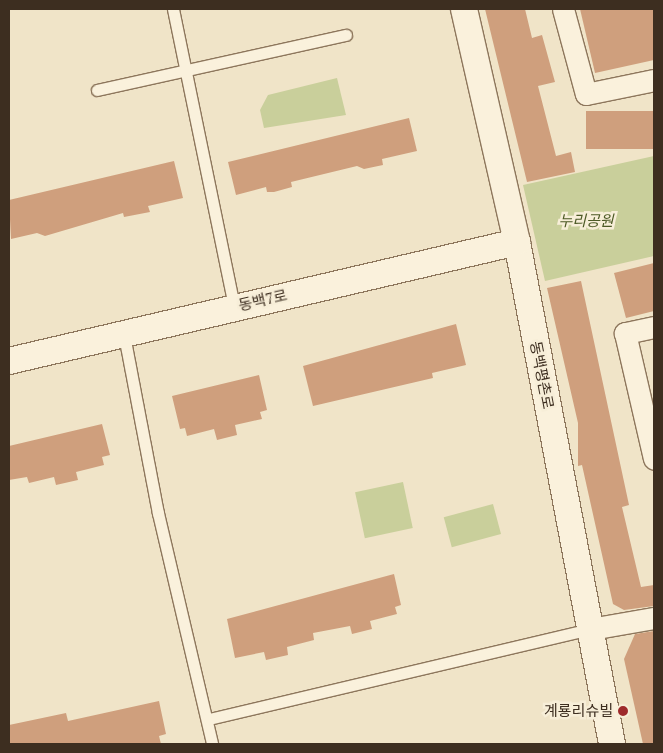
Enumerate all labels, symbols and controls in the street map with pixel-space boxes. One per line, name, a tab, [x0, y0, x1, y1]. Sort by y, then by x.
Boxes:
park label: 누리공원	[558, 212, 614, 230]
street label: 동백7로	[237, 286, 289, 314]
street label: 동백평촌로	[527, 339, 557, 411]
place label: 계룡리슈빌	[544, 702, 613, 720]
marker: 계룡리슈빌	[617, 705, 629, 717]

